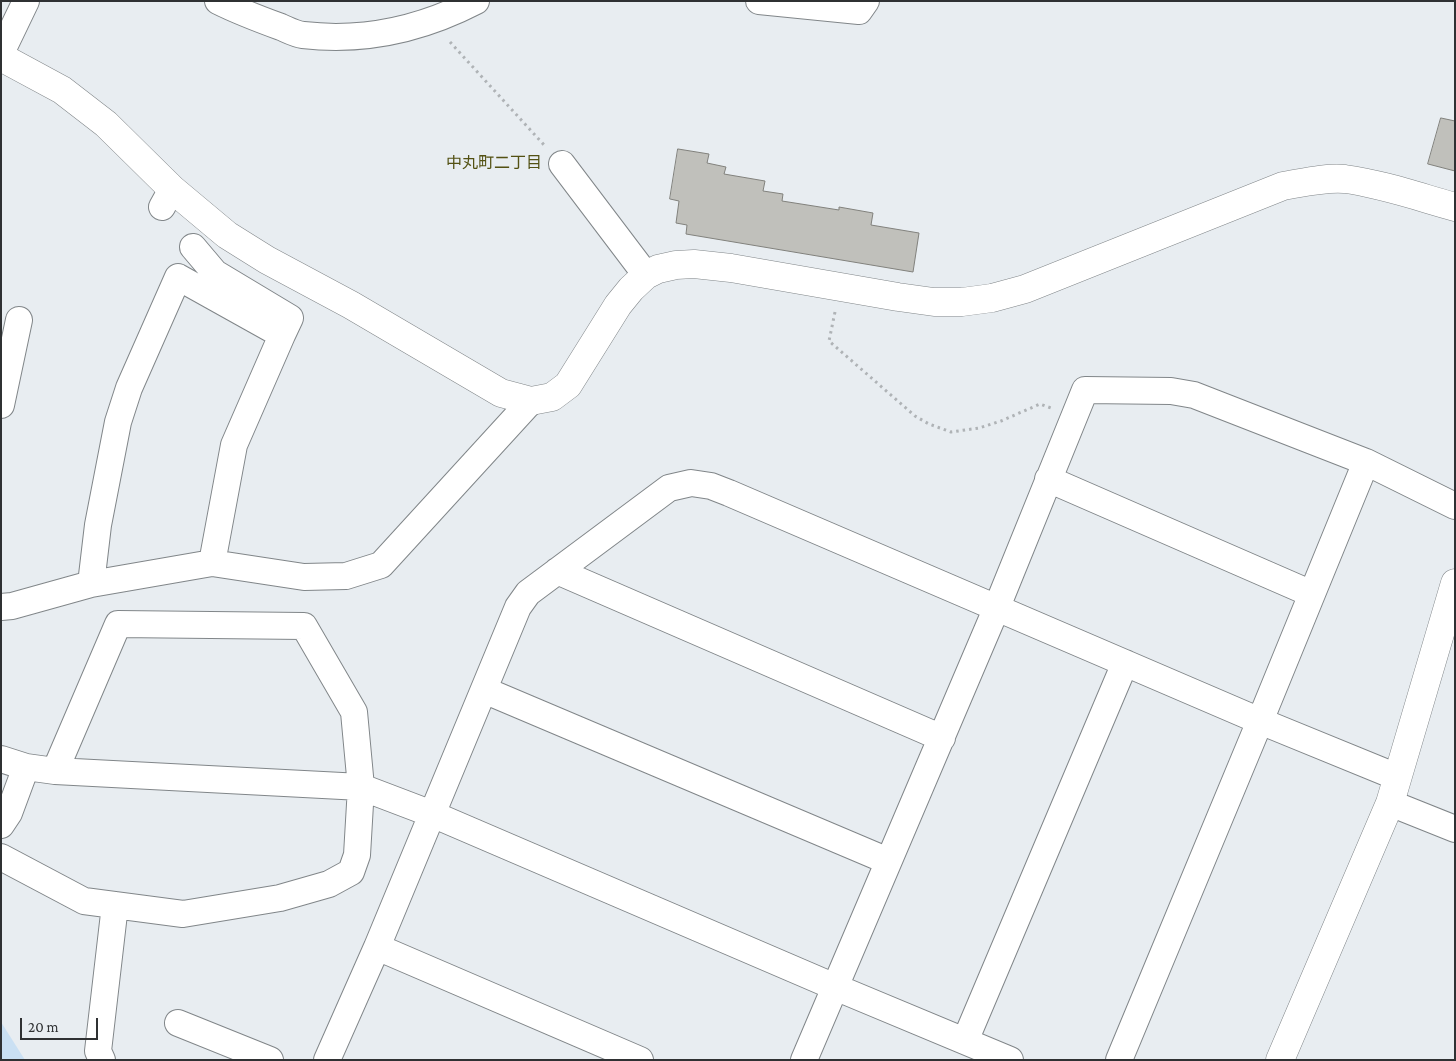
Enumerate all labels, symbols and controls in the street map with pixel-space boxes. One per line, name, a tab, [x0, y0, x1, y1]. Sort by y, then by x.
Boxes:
district label: 中丸町二丁目	[446, 153, 542, 173]
scale bar	[22, 1008, 100, 1040]
text: 20 m	[28, 1019, 59, 1035]

